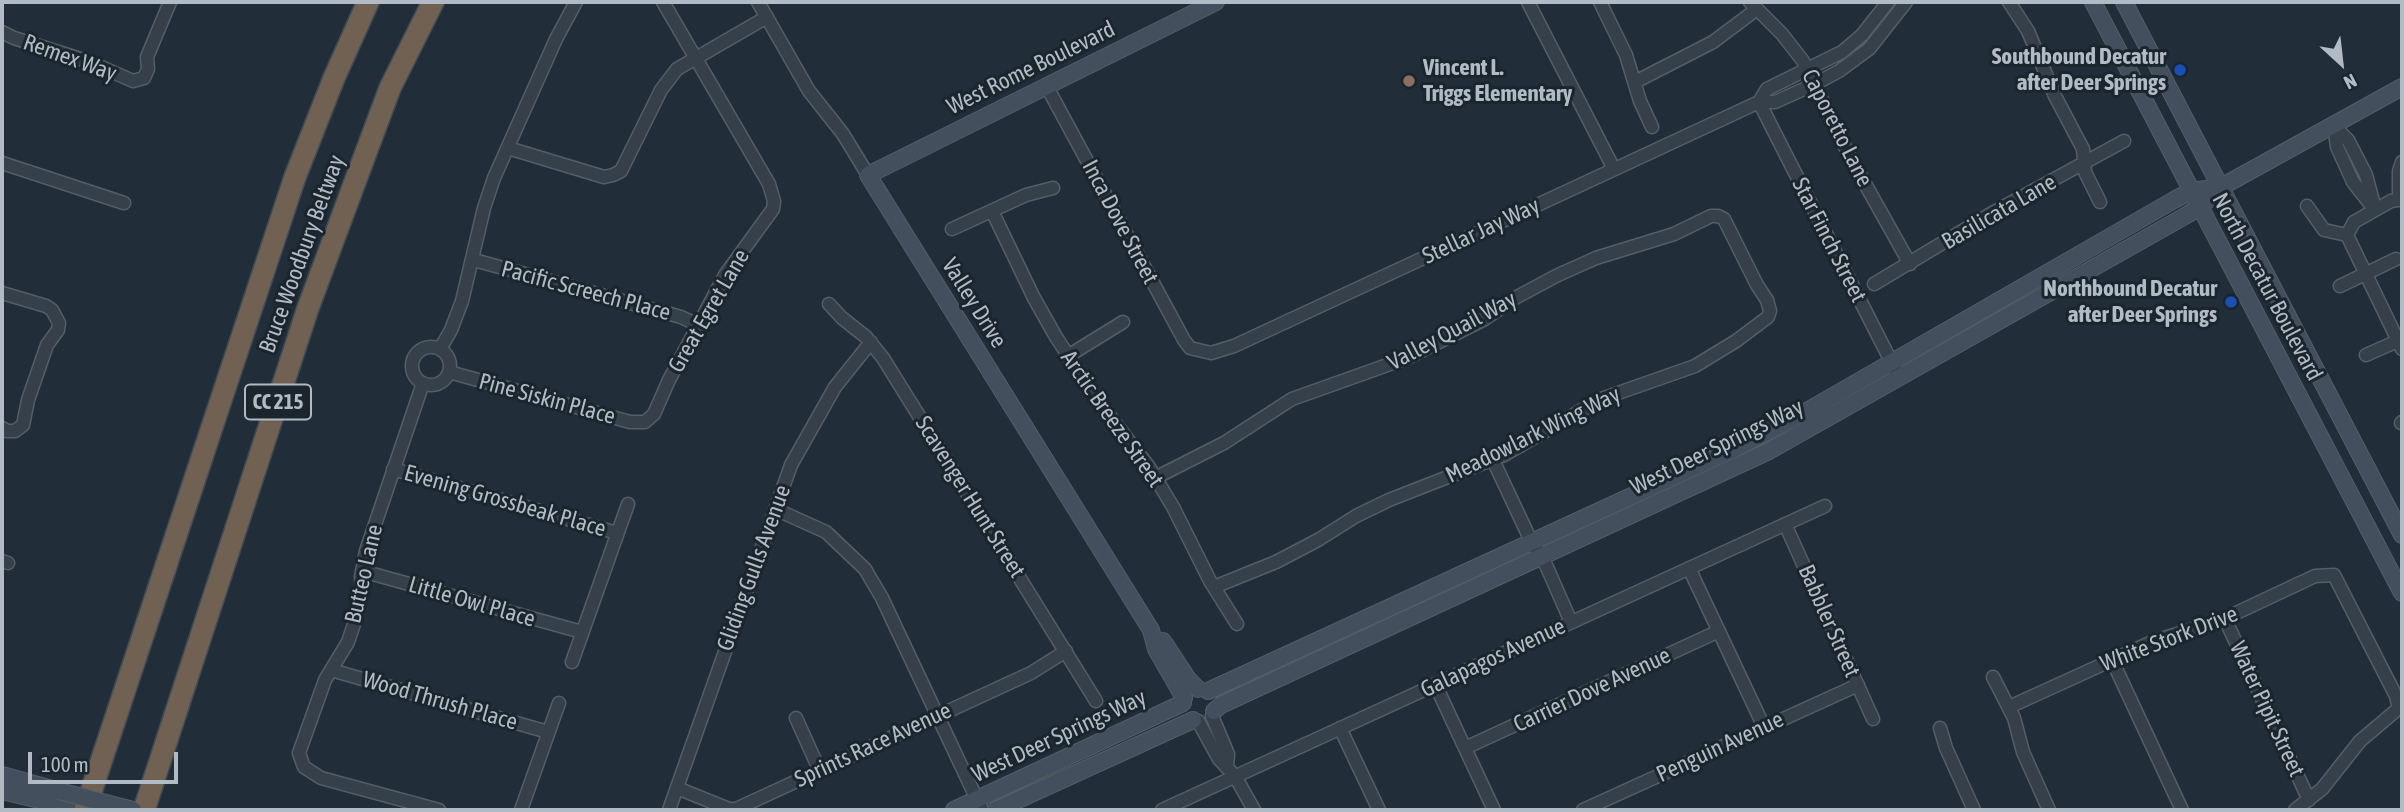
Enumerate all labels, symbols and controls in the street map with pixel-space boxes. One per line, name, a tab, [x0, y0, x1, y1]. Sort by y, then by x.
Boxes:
street label: West Rome Boulevard	[943, 15, 1119, 121]
street label: Remex Way	[20, 28, 120, 88]
north arrow	[2306, 28, 2376, 98]
place label: Southbound Decatur after Deer Springs	[1992, 43, 2166, 97]
place label: Vincent L. Triggs Elementary	[1423, 54, 1572, 108]
marker: Southbound Decatur after Deer Springs	[2172, 62, 2188, 78]
street label: Caporetto Lane	[1796, 65, 1878, 191]
text: N	[2341, 69, 2361, 94]
marker: Vincent L. Triggs Elementary	[1401, 73, 1417, 89]
street label: Bruce Woodbury Beltway	[253, 151, 351, 357]
street label: Inca Dove Street	[1076, 155, 1164, 289]
street label: Basilicata Lane	[1937, 168, 2061, 256]
street label: Star Finch Street	[1786, 173, 1872, 307]
street label: North Decatur Boulevard	[2206, 188, 2328, 386]
street label: Stellar Jay Way	[1418, 192, 1544, 270]
street label: Great Egret Lane	[663, 244, 755, 378]
street label: Valley Drive	[936, 253, 1012, 353]
street label: Pacific Screech Place	[498, 255, 674, 327]
place label: Northbound Decatur after Deer Springs	[2043, 275, 2217, 329]
street label: Valley Quail Way	[1383, 285, 1521, 377]
marker: Northbound Decatur after Deer Springs	[2223, 294, 2239, 310]
street label: Arctic Breeze Street	[1055, 345, 1169, 493]
street label: Pine Siskin Place	[476, 368, 618, 430]
street label: Meadowlark Wing Way	[1441, 381, 1625, 489]
road number: CC 215	[245, 384, 311, 420]
street label: West Deer Springs Way	[1626, 393, 1808, 501]
street label: Scavenger Hunt Street	[909, 411, 1031, 583]
street label: Evening Grossbeak Place	[401, 459, 609, 543]
street label: Gliding Gulls Avenue	[711, 481, 797, 655]
street label: Butteo Lane	[339, 522, 389, 626]
street label: Babbler Street	[1792, 561, 1866, 681]
street label: Little Owl Place	[406, 571, 538, 633]
street label: White Stork Drive	[2097, 600, 2241, 678]
street label: Galapagos Avenue	[1416, 612, 1570, 704]
street label: Water Pipit Street	[2224, 637, 2310, 781]
street label: Carrier Dove Avenue	[1509, 642, 1675, 738]
street label: Wood Thrush Place	[359, 666, 521, 736]
street label: West Deer Springs Way	[968, 684, 1150, 788]
street label: Sprints Race Avenue	[790, 697, 956, 793]
street label: Penguin Avenue	[1652, 706, 1788, 788]
scale bar	[32, 738, 182, 782]
text: 100 m	[41, 752, 89, 776]

